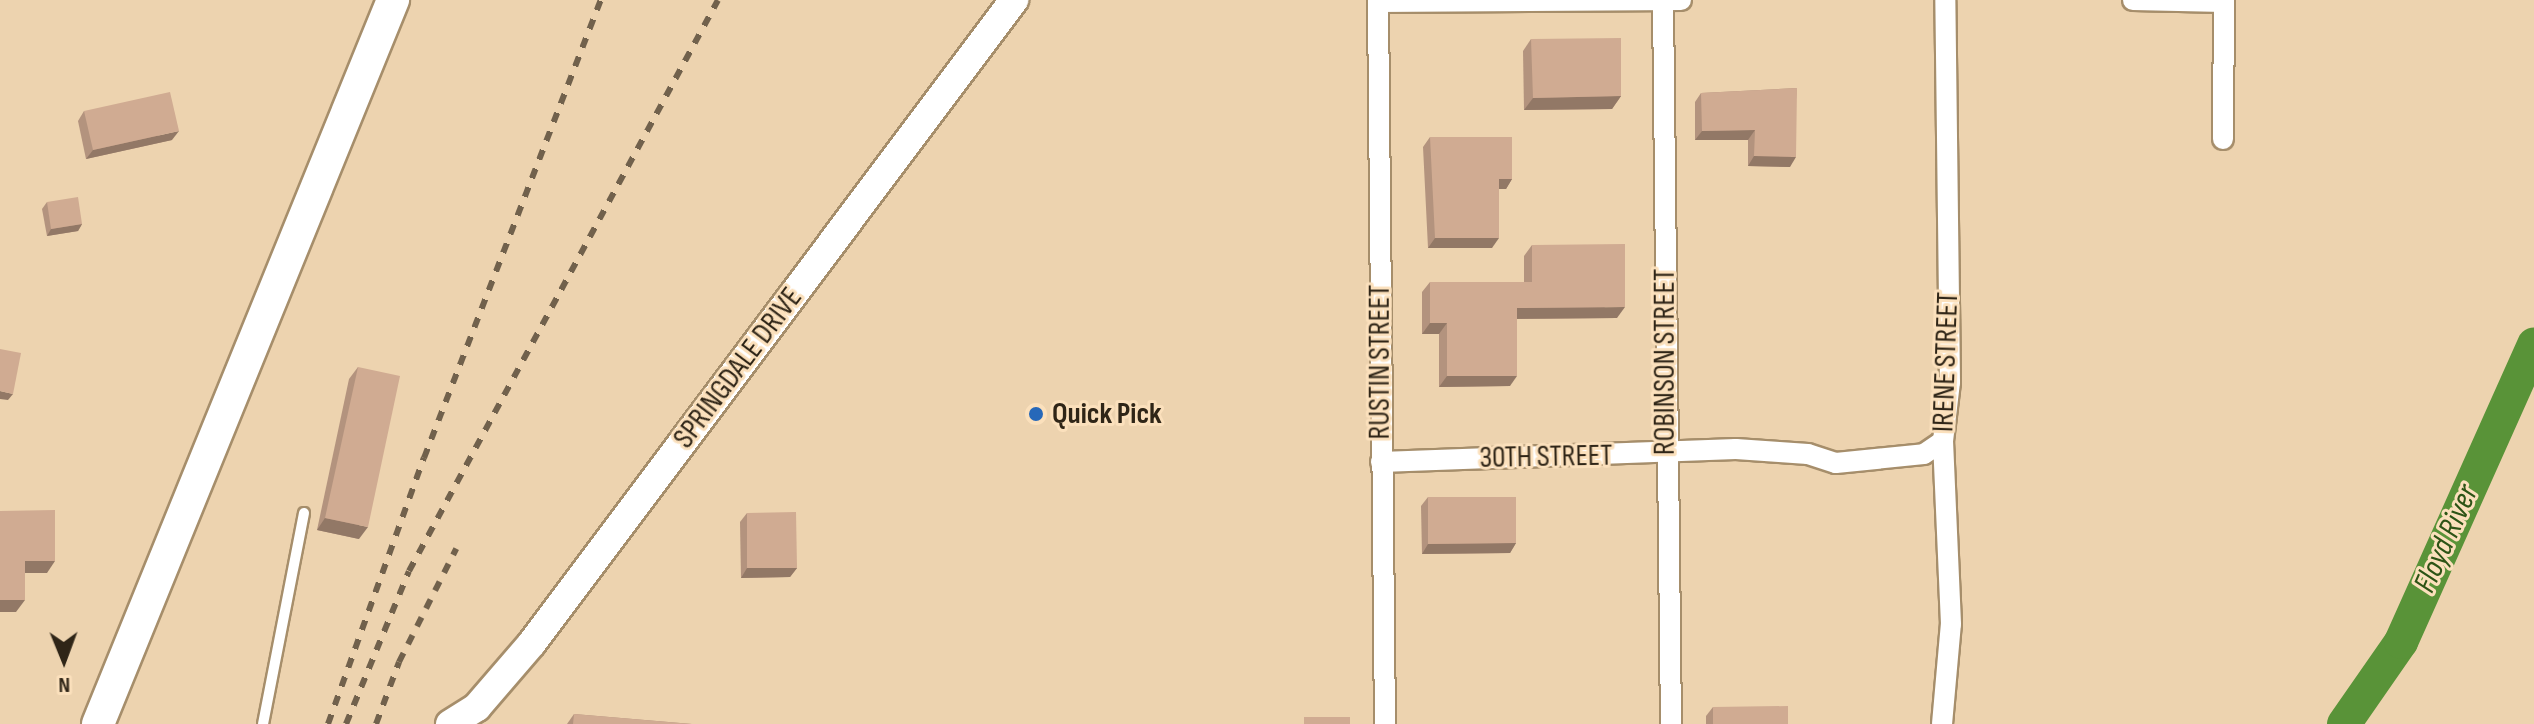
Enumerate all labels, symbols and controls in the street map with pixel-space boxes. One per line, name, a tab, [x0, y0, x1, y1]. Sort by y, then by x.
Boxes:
street label: ROBINSON STREET	[1647, 269, 1683, 455]
street label: SPRINGDALE DRIVE	[666, 281, 810, 455]
street label: RUSTIN STREET	[1362, 284, 1398, 440]
street label: IRENE STREET	[1926, 291, 1966, 433]
place label: Quick Pick	[1052, 396, 1162, 432]
marker: Quick Pick	[1027, 405, 1045, 423]
street label: 30TH STREET	[1479, 438, 1613, 476]
water label: Floyd River	[2406, 479, 2488, 599]
north arrow	[24, 620, 104, 700]
text: N	[58, 671, 71, 698]

